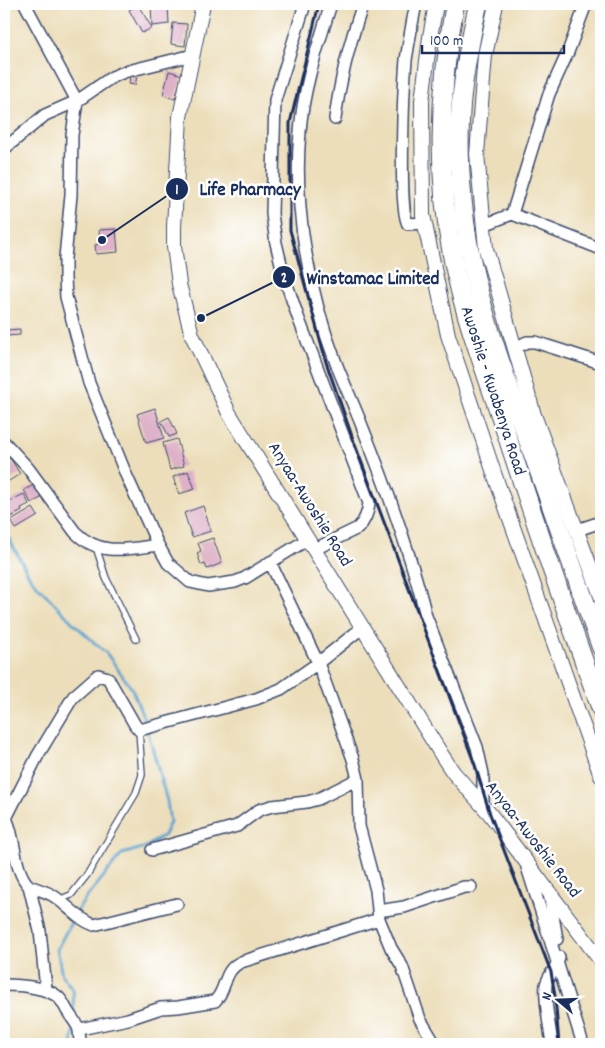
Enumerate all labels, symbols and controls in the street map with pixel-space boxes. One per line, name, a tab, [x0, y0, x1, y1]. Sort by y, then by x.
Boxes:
scale bar	[422, 22, 565, 54]
text: 100 m	[430, 31, 463, 53]
callout: Life Pharmacy	[165, 172, 311, 206]
text: Life Pharmacy	[199, 178, 302, 205]
text: 1	[175, 180, 179, 202]
callout: Winstamac Limited	[271, 260, 449, 294]
text: Winstamac Limited	[306, 267, 440, 294]
text: 2	[281, 268, 287, 290]
street label: Awoshie - Kwabenya Road	[453, 303, 531, 479]
street label: Anyaa-Awoshie Road	[261, 438, 357, 572]
street label: Anyaa-Awoshie Road	[478, 776, 586, 904]
north arrow	[532, 976, 582, 1026]
text: N	[537, 990, 558, 1003]

